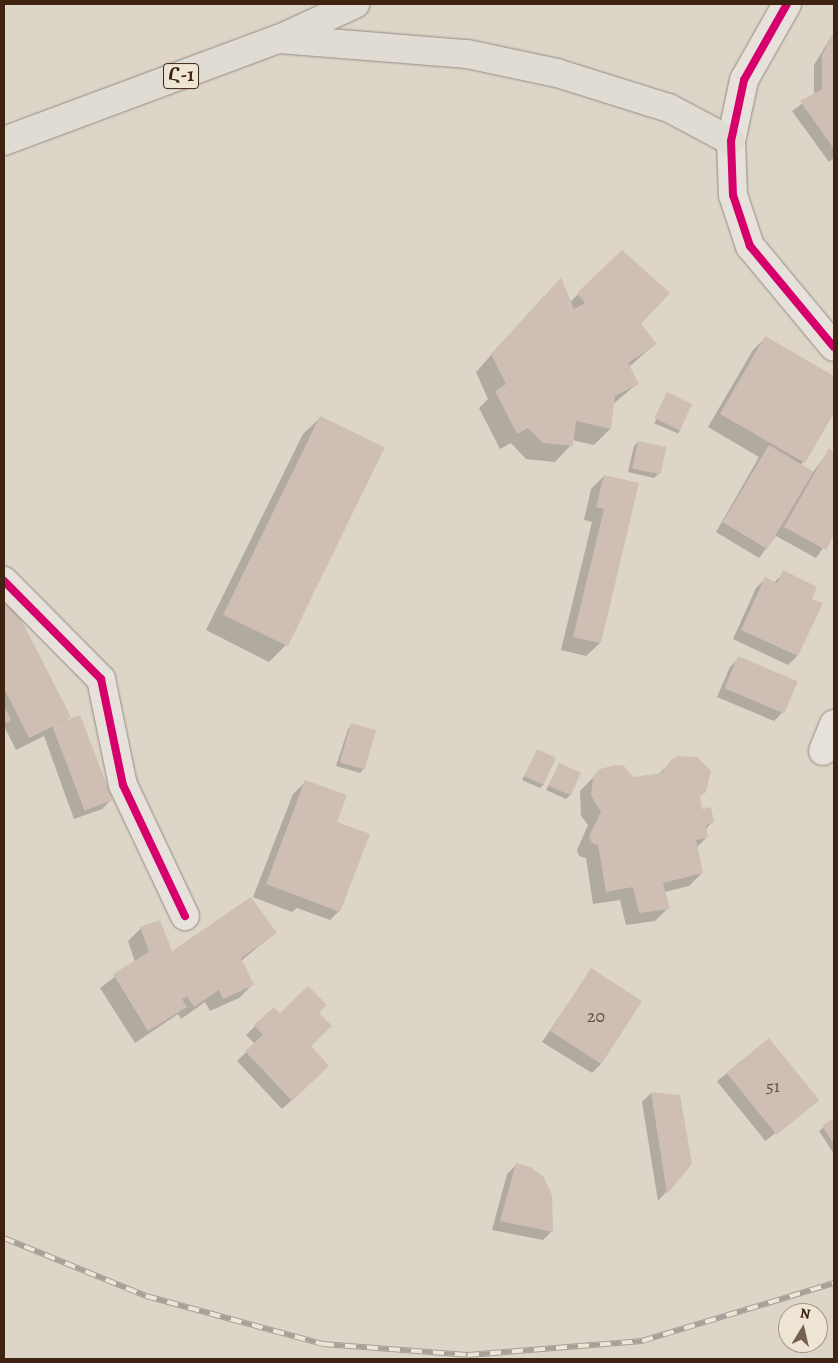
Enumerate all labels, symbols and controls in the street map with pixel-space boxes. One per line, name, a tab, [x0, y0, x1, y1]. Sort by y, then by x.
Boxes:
road number: Հ-1	[162, 59, 200, 92]
house number: 20	[587, 1005, 605, 1027]
house number: 51	[766, 1075, 780, 1097]
north arrow	[778, 1303, 828, 1353]
text: N	[799, 1303, 812, 1324]

